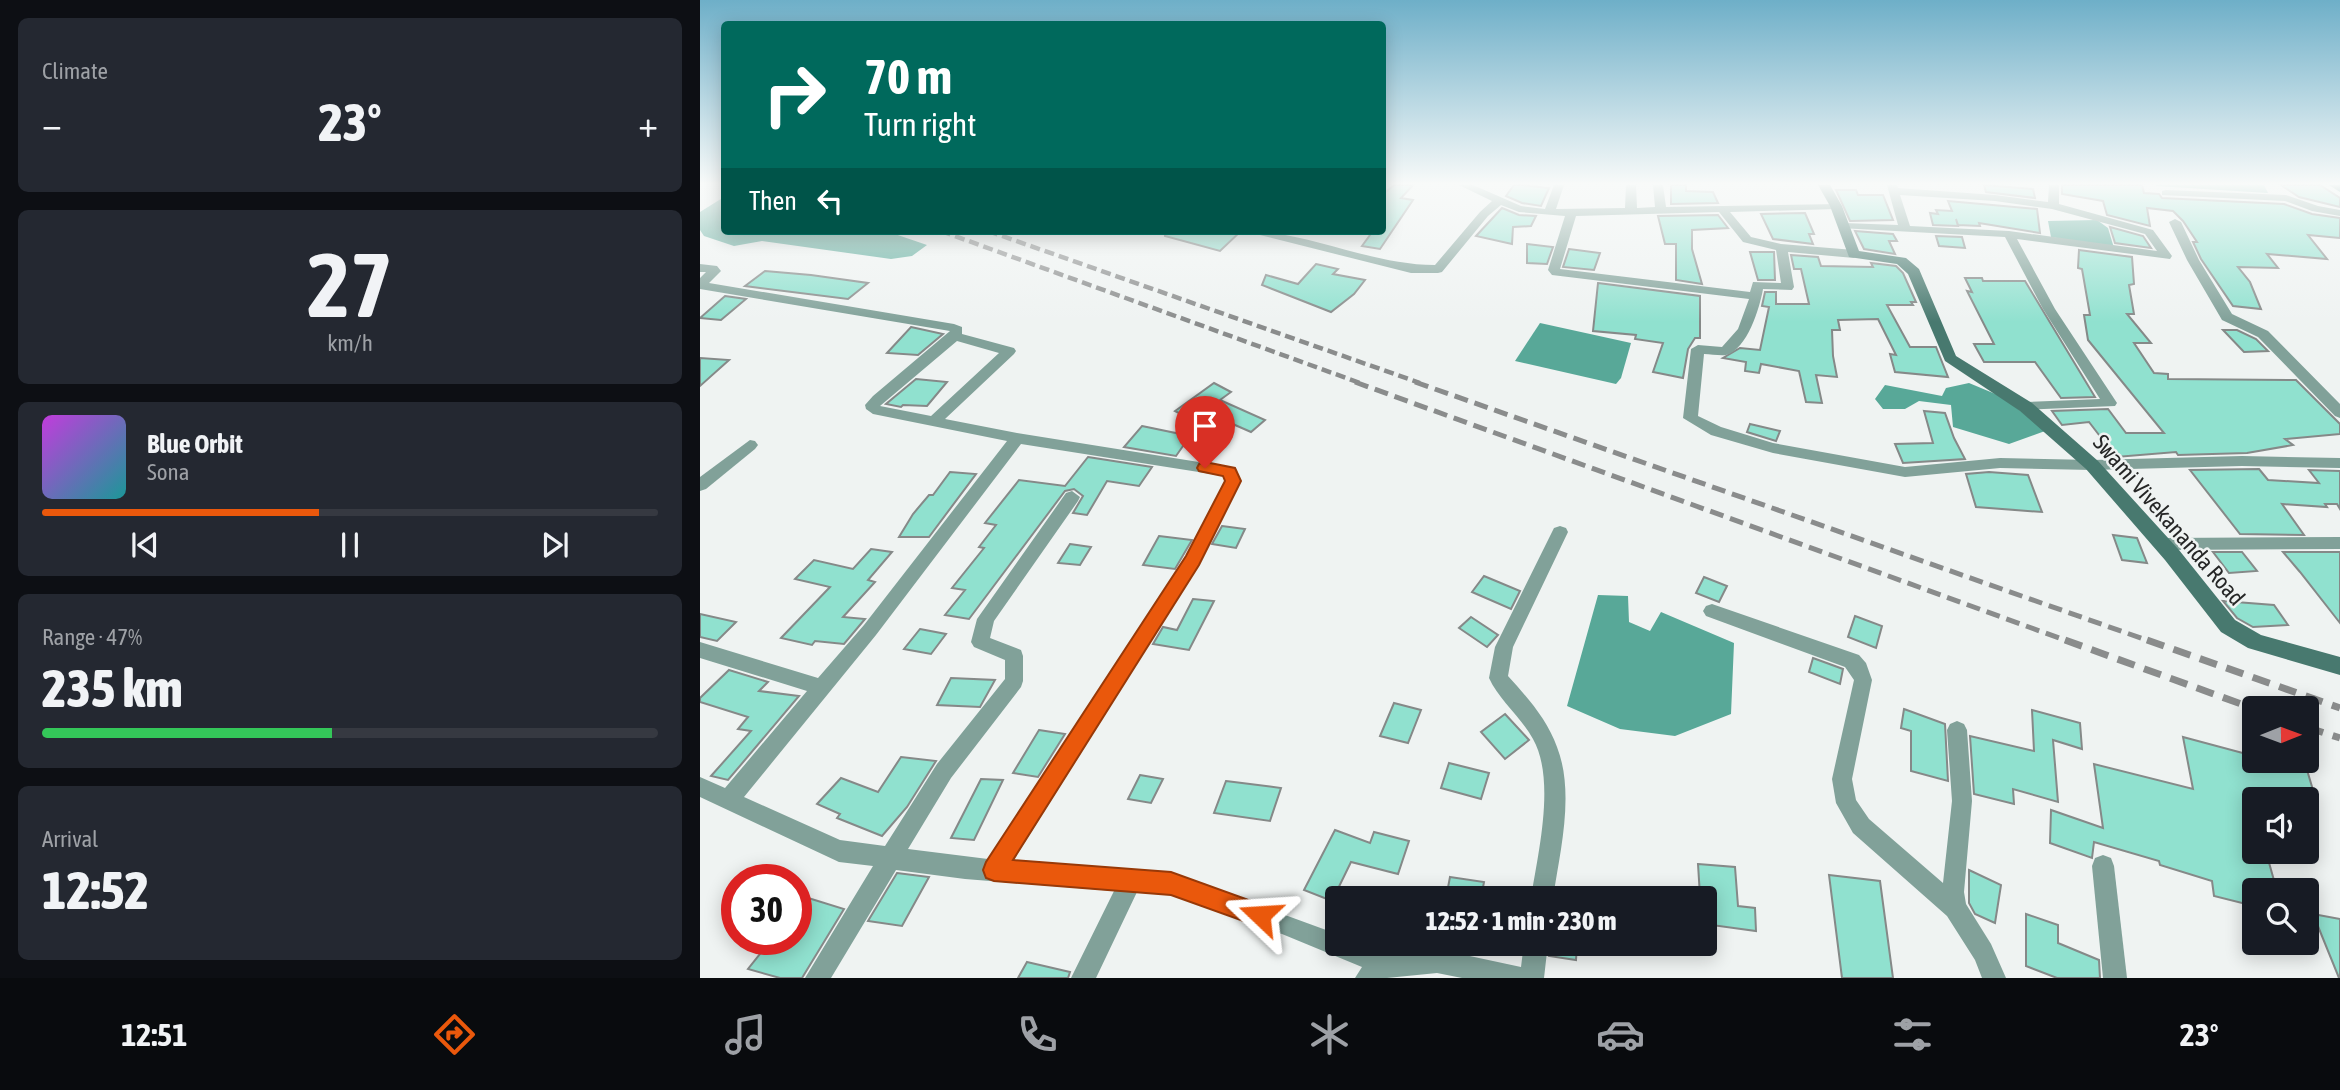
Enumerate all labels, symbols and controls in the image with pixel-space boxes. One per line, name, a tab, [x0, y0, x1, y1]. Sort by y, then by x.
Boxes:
text: 70 m	[864, 48, 952, 104]
icon: right	[749, 49, 840, 140]
text: Climate	[42, 58, 108, 84]
text: 23°	[318, 92, 382, 152]
text: −	[42, 102, 62, 145]
text: +	[638, 102, 658, 145]
text: Turn right	[864, 106, 977, 143]
icon: left	[811, 182, 849, 220]
text: Then	[749, 186, 797, 216]
text: 27	[307, 232, 393, 336]
text: km/h	[327, 330, 373, 356]
pin	[1175, 396, 1235, 468]
icon: arrive	[1186, 407, 1224, 445]
text: Blue Orbit	[147, 429, 243, 459]
street label: Swami Vivekananda Road	[2088, 429, 2250, 611]
text: Sona	[147, 459, 189, 485]
icon: previous	[126, 526, 164, 564]
icon: pause	[331, 526, 369, 564]
icon: next	[536, 526, 574, 564]
text: Range · 47%	[42, 624, 142, 650]
text: 235 km	[42, 658, 183, 718]
north arrow	[2242, 696, 2319, 774]
map controls	[2242, 696, 2319, 955]
button: sound	[2242, 787, 2319, 864]
text: Arrival	[42, 826, 98, 852]
text: 12:52	[42, 860, 149, 920]
speed limit sign: 30	[721, 864, 812, 955]
position arrow	[1223, 878, 1297, 952]
button: search	[2242, 878, 2319, 955]
text: 12:52 · 1 min · 230 m	[1426, 906, 1616, 936]
icon: directions	[430, 1010, 479, 1059]
icon: music	[721, 1010, 770, 1059]
icon: phone	[1013, 1010, 1062, 1059]
icon: climate	[1305, 1010, 1354, 1059]
icon: car	[1596, 1010, 1645, 1059]
icon: filters	[1888, 1010, 1937, 1059]
text: 12:51	[121, 1016, 187, 1053]
text: 23°	[2180, 1016, 2219, 1053]

